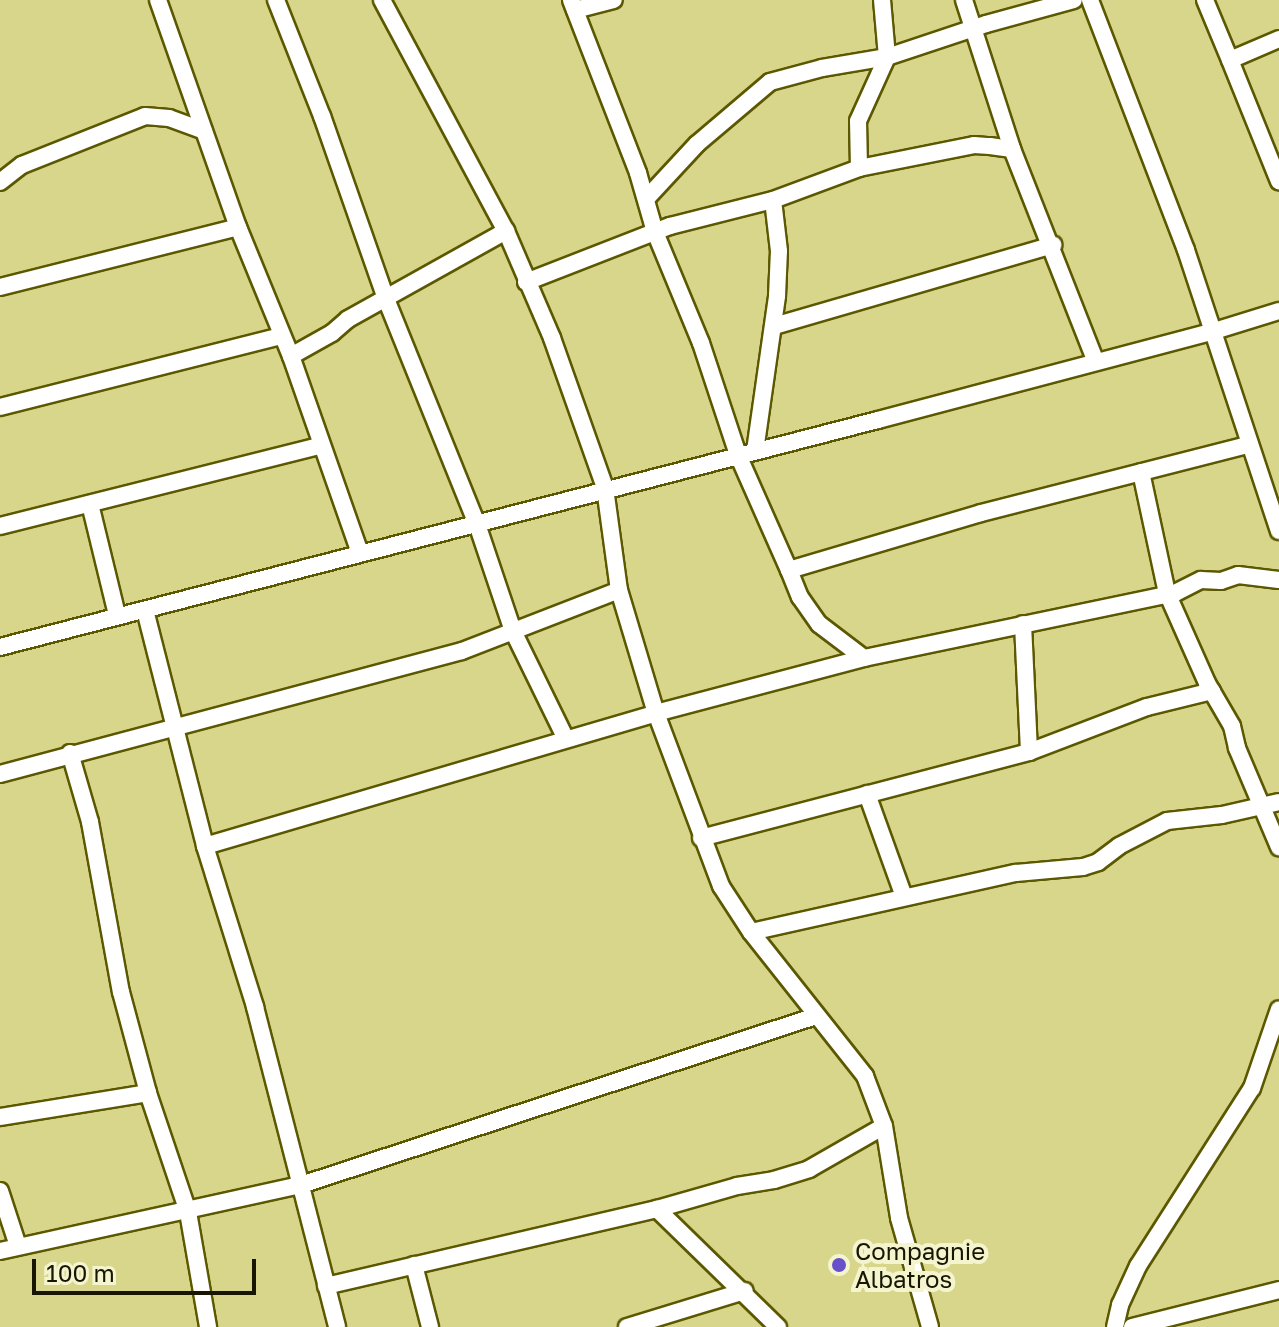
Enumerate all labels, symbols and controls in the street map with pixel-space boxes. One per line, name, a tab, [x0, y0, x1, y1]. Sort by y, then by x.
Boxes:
place label: Compagnie Albatros	[855, 1237, 985, 1293]
scale bar	[36, 1243, 260, 1293]
marker: Compagnie Albatros	[830, 1256, 848, 1274]
text: 100 m	[46, 1258, 115, 1287]

